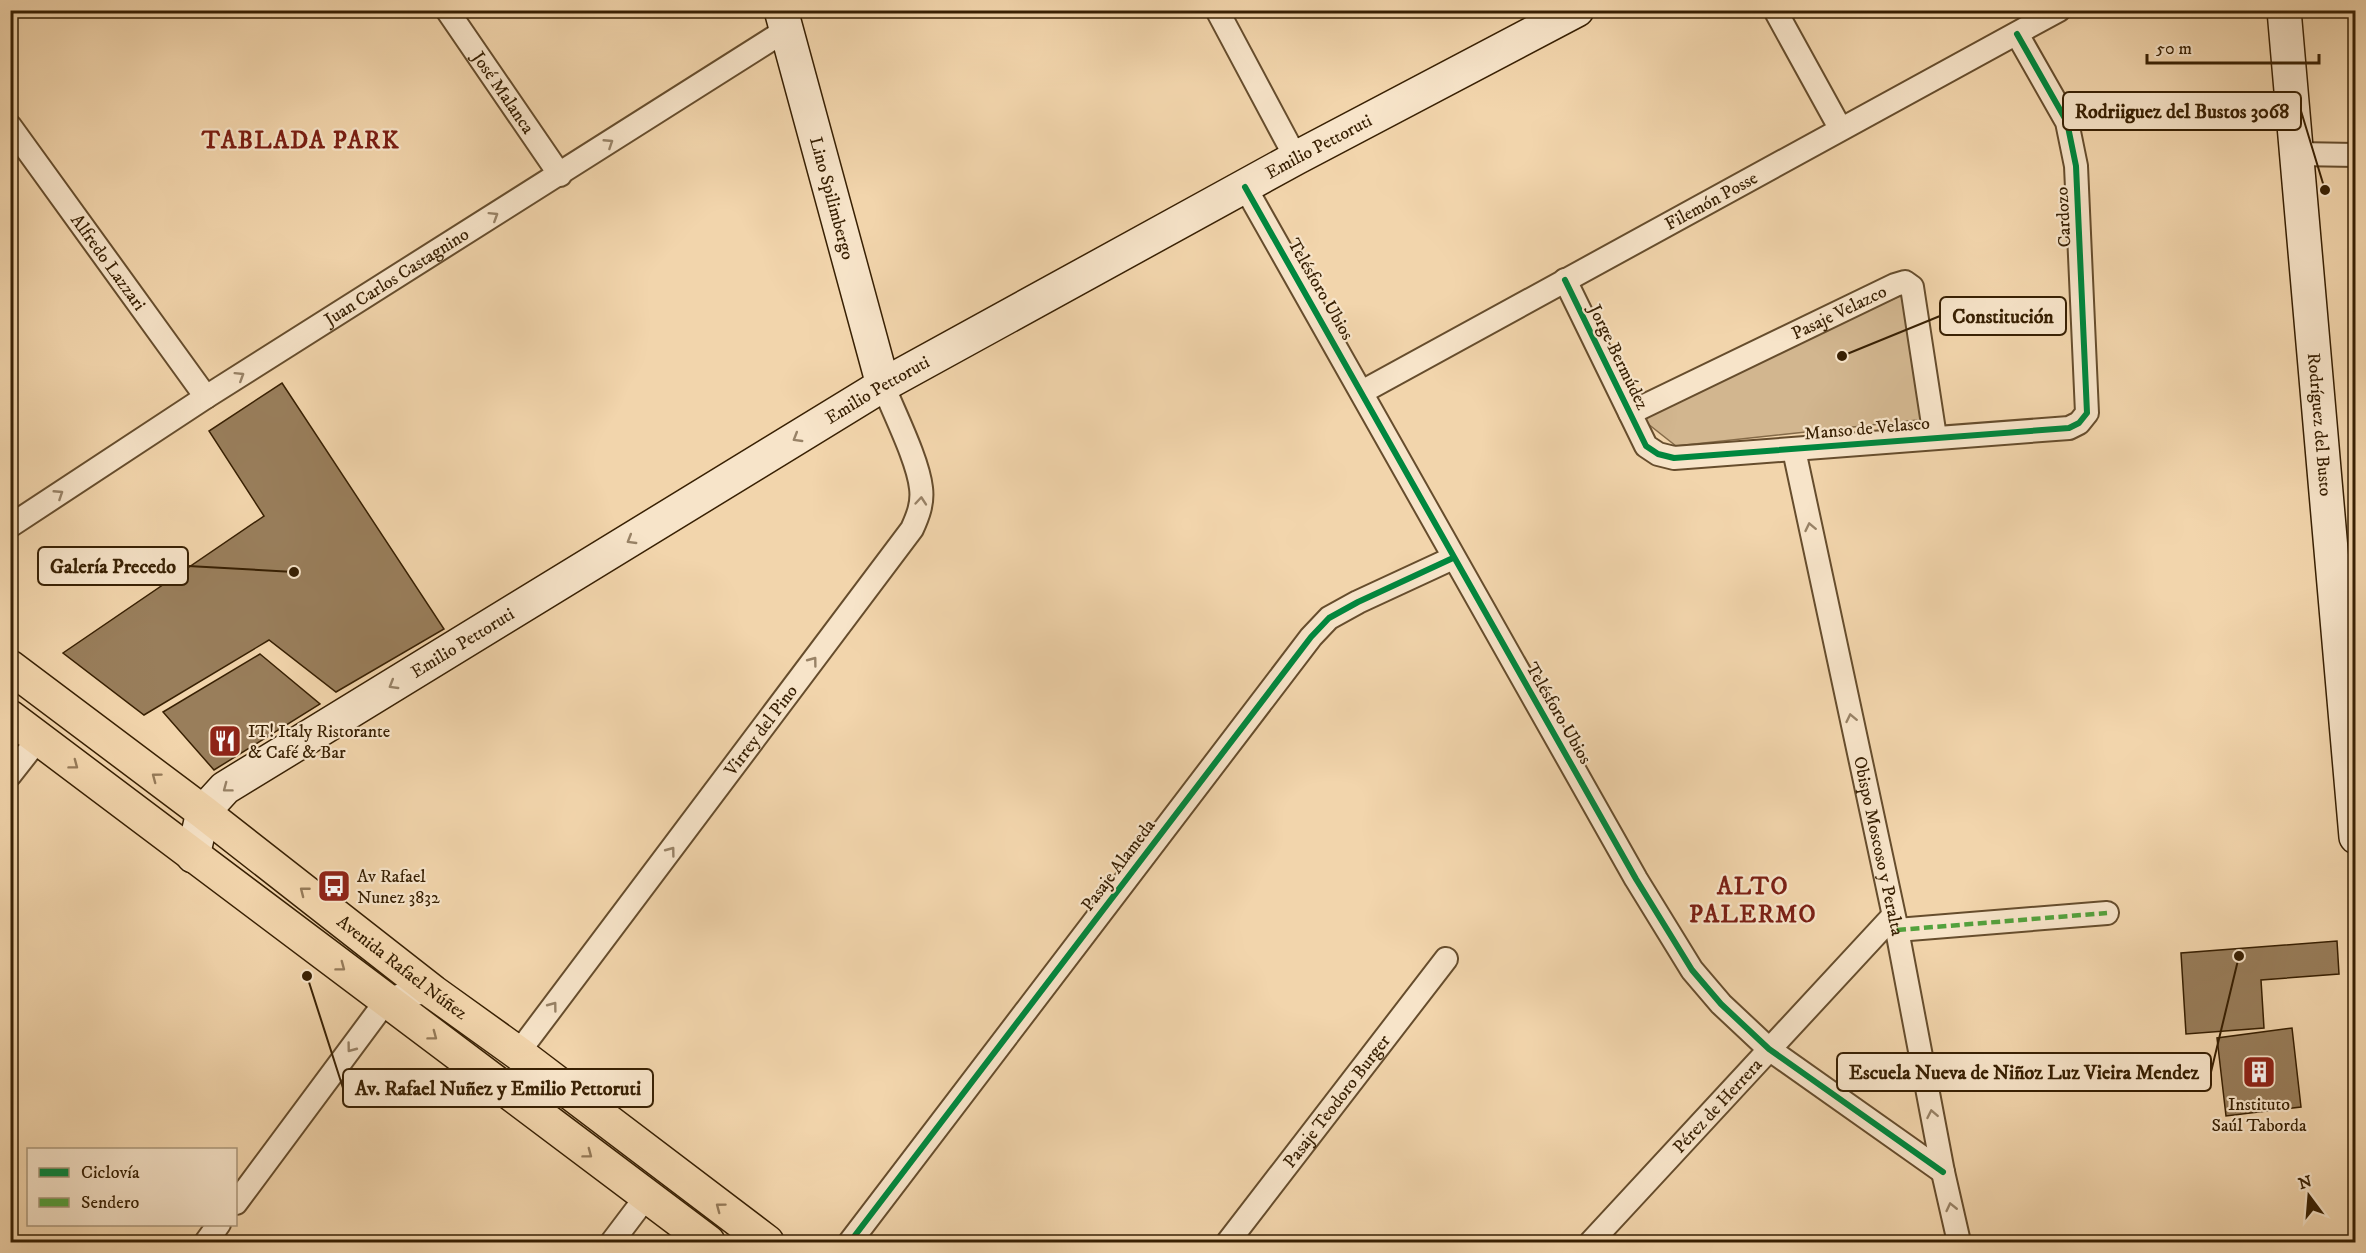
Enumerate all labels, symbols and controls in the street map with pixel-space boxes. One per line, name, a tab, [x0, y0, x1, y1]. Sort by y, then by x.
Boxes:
scale bar	[2147, 27, 2320, 65]
text: 50 m	[2156, 38, 2192, 60]
street label: José Malanca	[466, 46, 539, 139]
callout: Rodriiguez del Bustos 3068	[2063, 92, 2301, 130]
text: Rodriiguez del Bustos 3068	[2075, 100, 2289, 125]
street label: Emilio Pettoruti	[1262, 110, 1376, 185]
district label: TABLADA PARK	[201, 126, 400, 156]
street label: Lino Spilimbergo	[804, 135, 858, 263]
one-way arrow	[603, 139, 613, 151]
street label: Filemón Posse	[1661, 167, 1762, 236]
street label: Cardozo	[2051, 186, 2077, 248]
street label: Alfredo Lazzari	[65, 210, 150, 315]
one-way arrow	[488, 212, 498, 224]
street label: Juan Carlos Castagnino	[319, 223, 473, 332]
street label: Telésforo Ubios	[1282, 235, 1358, 344]
street label: Pasaje Velazco	[1788, 281, 1891, 345]
callout: Constitución	[1940, 297, 2066, 335]
street label: Jorge Bermúdez	[1582, 299, 1653, 414]
text: Constitución	[1952, 305, 2054, 330]
street label: Emilio Pettoruti	[822, 351, 934, 430]
street label: Rodríguez del Busto	[2302, 352, 2336, 497]
one-way arrow	[234, 371, 244, 383]
street label: Manso de Velasco	[1803, 413, 1931, 445]
one-way arrow	[793, 430, 803, 442]
one-way arrow	[53, 490, 64, 501]
one-way arrow	[914, 496, 927, 505]
one-way arrow	[1804, 522, 1817, 532]
one-way arrow	[627, 532, 637, 544]
callout: Galería Precedo	[38, 547, 188, 585]
text: Galería Precedo	[50, 555, 176, 580]
street label: Emilio Pettoruti	[407, 603, 519, 684]
one-way arrow	[806, 657, 817, 668]
street label: Telésforo Ubios	[1520, 659, 1596, 768]
one-way arrow	[389, 678, 399, 690]
street label: Virrey del Pino	[720, 681, 803, 781]
one-way arrow	[1845, 713, 1858, 723]
place label: IT! Italy Ristorante & Café & Bar	[248, 721, 390, 764]
restaurant icon: IT! Italy Ristorante & Café & Bar	[207, 723, 243, 759]
street label: Obispo Moscoso y Peralta	[1848, 754, 1908, 938]
one-way arrow	[67, 757, 78, 768]
one-way arrow	[152, 773, 163, 784]
one-way arrow	[223, 780, 234, 791]
street label: Pasaje Alameda	[1077, 815, 1161, 916]
one-way arrow	[663, 846, 674, 857]
place label: Av Rafael Nunez 3832	[357, 866, 440, 909]
bus stop icon: Av Rafael Nunez 3832	[316, 868, 352, 904]
district label: ALTO PALERMO	[1689, 872, 1817, 930]
one-way arrow	[300, 888, 311, 899]
street label: Avenida Rafael Núñez	[332, 911, 471, 1025]
one-way arrow	[334, 960, 345, 971]
one-way arrow	[546, 1002, 557, 1013]
one-way arrow	[426, 1029, 437, 1040]
street label: Pasaje Teodoro Burger	[1279, 1030, 1396, 1173]
one-way arrow	[347, 1041, 358, 1052]
callout: Escuela Nueva de Niñoz Luz Vieira Mendez	[1837, 1053, 2211, 1091]
street label: Pérez de Herrera	[1669, 1054, 1768, 1158]
building icon: Instituto Saúl Taborda	[2241, 1054, 2277, 1090]
text: Escuela Nueva de Niñoz Luz Vieira Mendez	[1849, 1061, 2199, 1086]
callout: Av. Rafael Nuñez y Emilio Pettoruti	[343, 1069, 653, 1107]
text: Av. Rafael Nuñez y Emilio Pettoruti	[354, 1077, 641, 1102]
place label: Instituto Saúl Taborda	[2211, 1094, 2307, 1137]
one-way arrow	[1926, 1110, 1939, 1120]
one-way arrow	[582, 1146, 593, 1157]
legend	[27, 1148, 237, 1226]
text: Ciclovía	[81, 1162, 140, 1184]
north arrow	[2279, 1166, 2339, 1226]
text: N	[2296, 1171, 2314, 1194]
text: Sendero	[81, 1192, 139, 1214]
one-way arrow	[1945, 1202, 1958, 1212]
one-way arrow	[716, 1203, 727, 1214]

